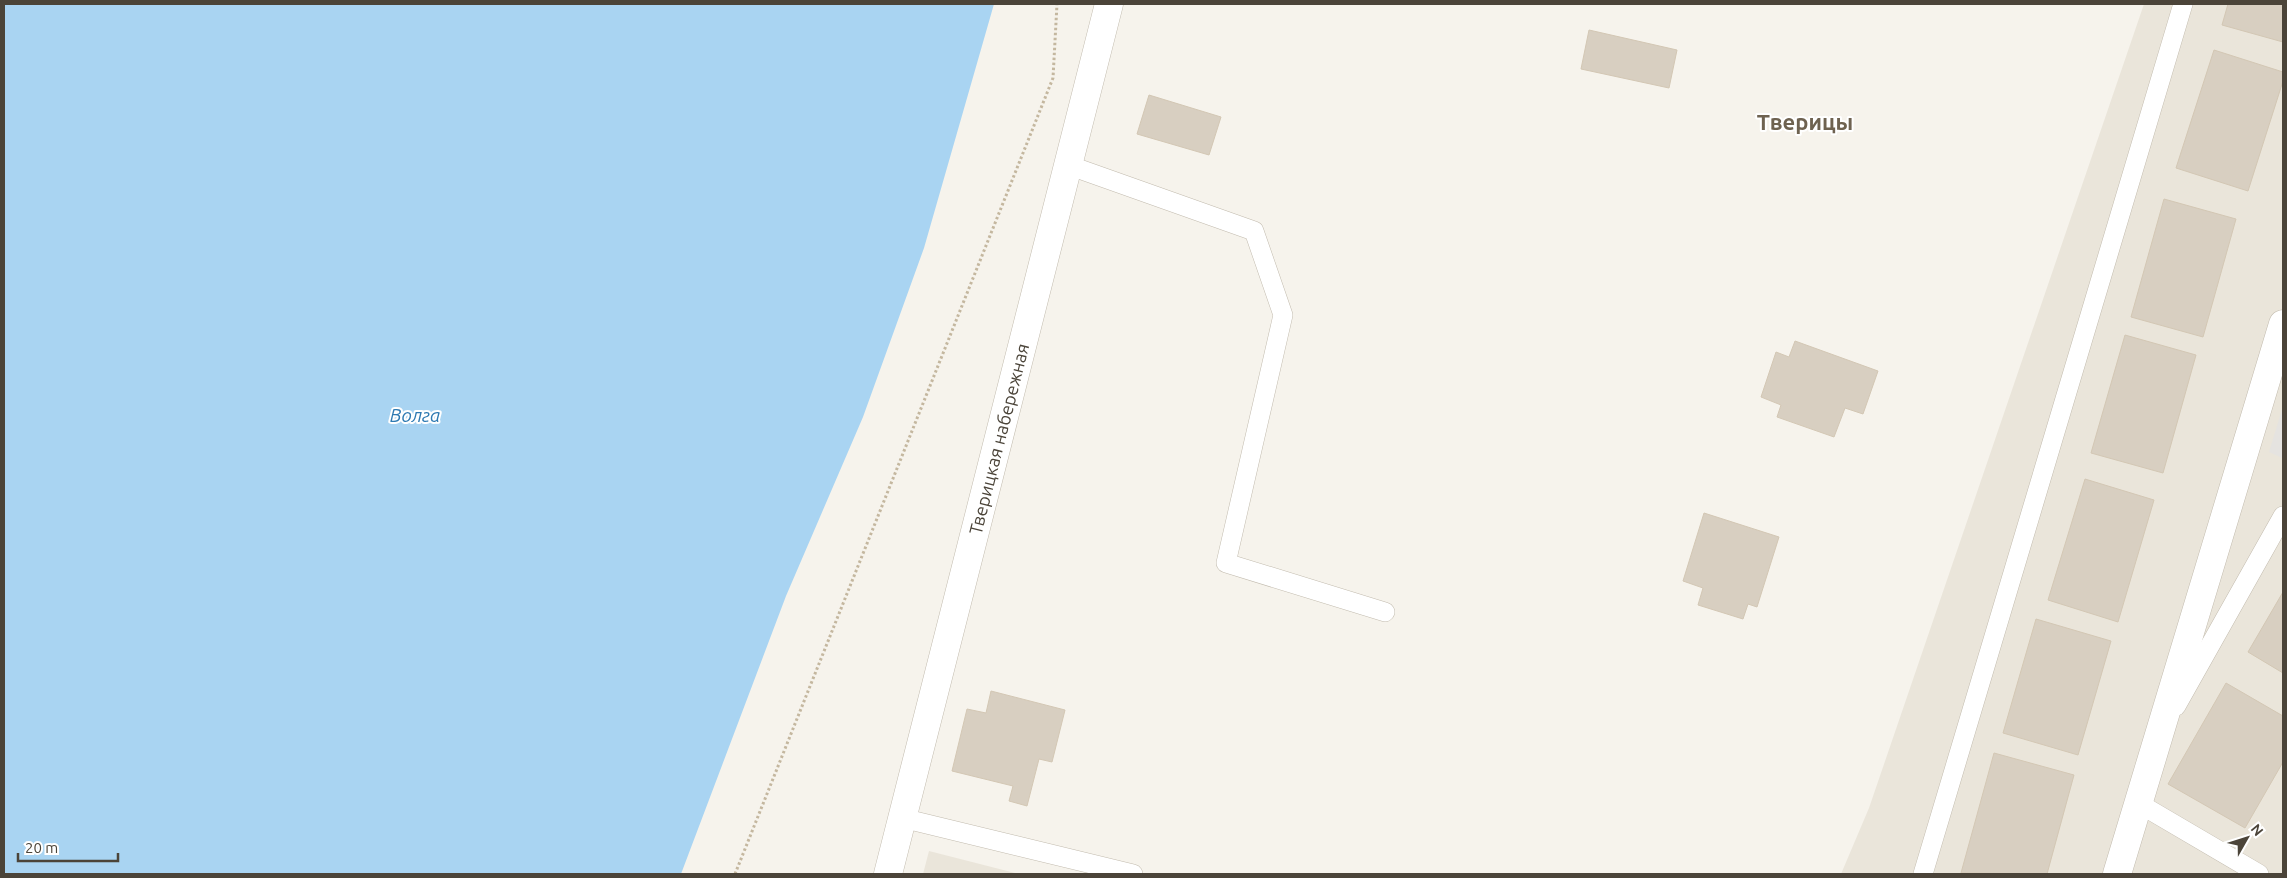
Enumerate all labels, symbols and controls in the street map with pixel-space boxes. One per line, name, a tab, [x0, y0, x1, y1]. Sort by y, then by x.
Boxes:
district label: Тверицы	[1757, 109, 1853, 134]
street label: Тверицкая набережная	[965, 341, 1032, 536]
water label: Волга	[390, 404, 440, 426]
north arrow	[2222, 813, 2272, 863]
text: N	[2248, 821, 2267, 839]
scale bar	[18, 830, 118, 862]
text: 20 m	[25, 839, 58, 856]

